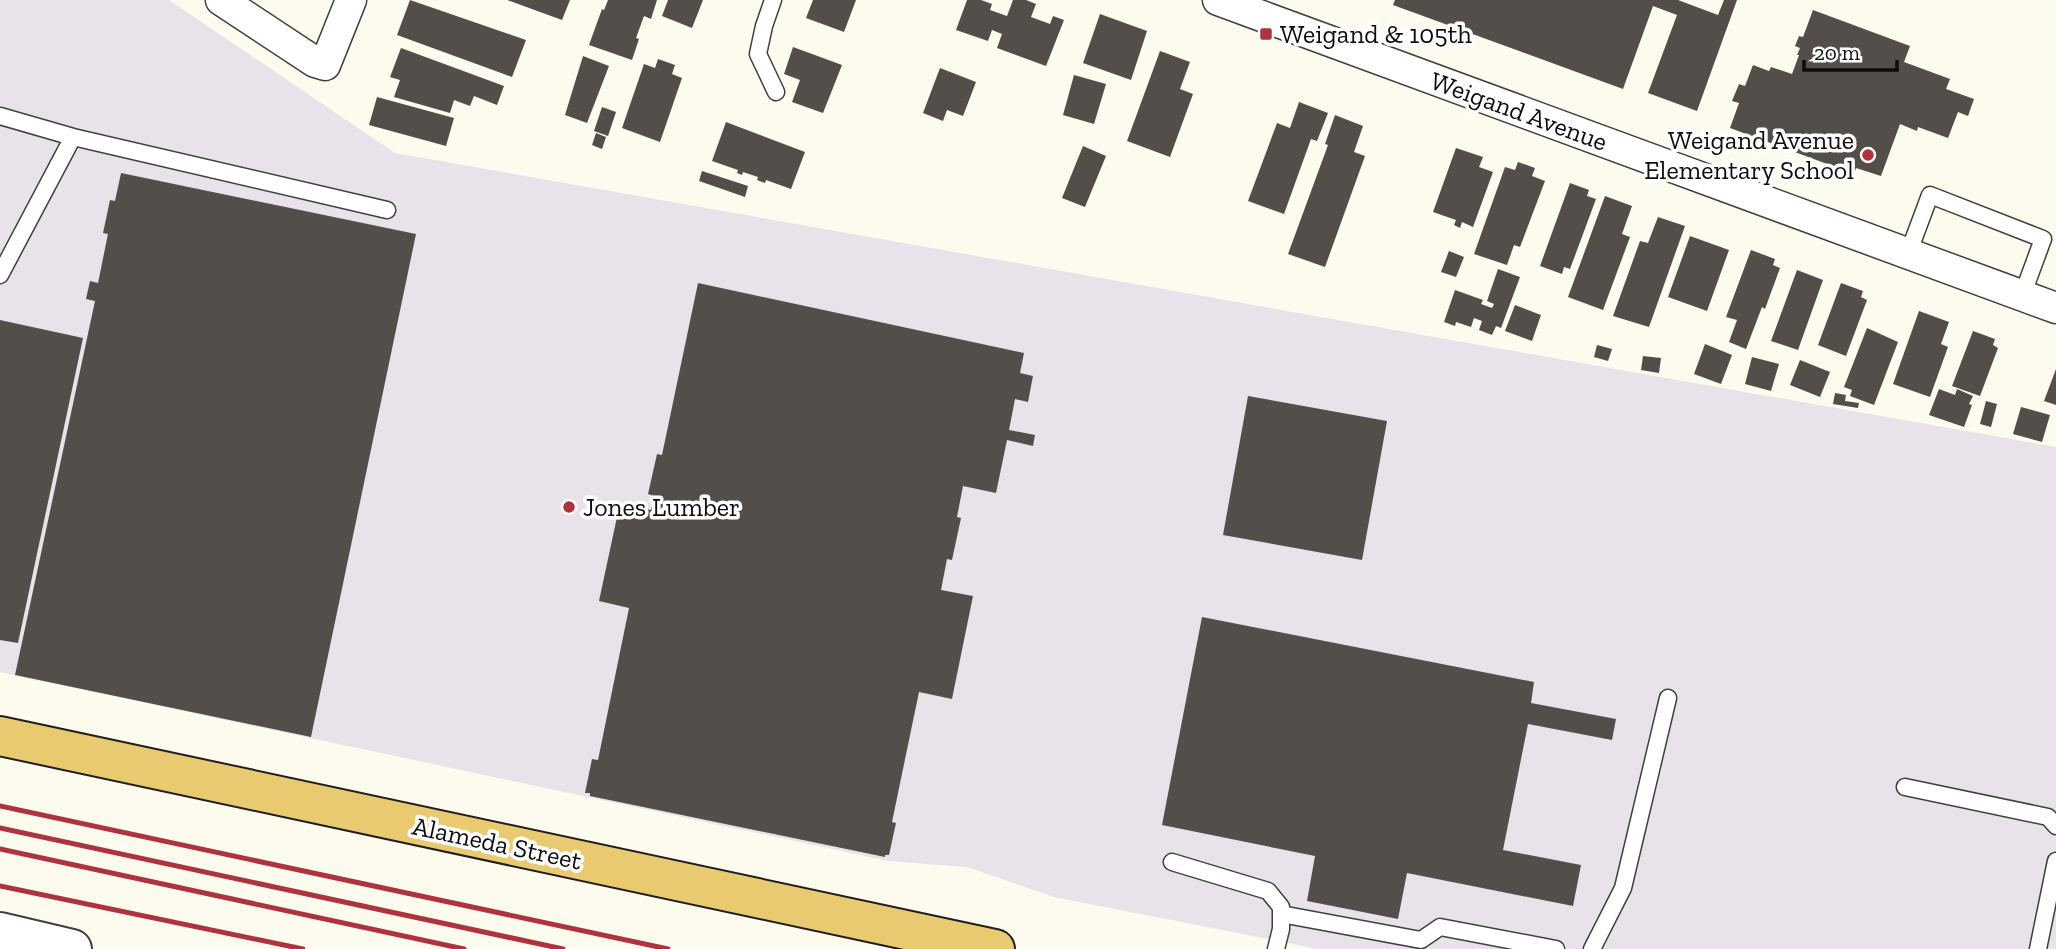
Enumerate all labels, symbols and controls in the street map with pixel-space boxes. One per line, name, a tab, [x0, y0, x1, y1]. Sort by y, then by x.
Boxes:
place label: Weigand & 105th	[1280, 18, 1472, 50]
marker: Weigand & 105th	[1258, 26, 1274, 42]
scale bar	[1804, 28, 1897, 72]
text: 20 m	[1814, 40, 1860, 65]
street label: Weigand Avenue	[1426, 64, 1612, 158]
place label: Weigand Avenue Elementary School	[1644, 124, 1854, 186]
marker: Weigand Avenue Elementary School	[1860, 147, 1876, 163]
place label: Jones Lumber	[583, 491, 740, 523]
marker: Jones Lumber	[561, 499, 577, 515]
street label: Alameda Street	[409, 809, 585, 877]

